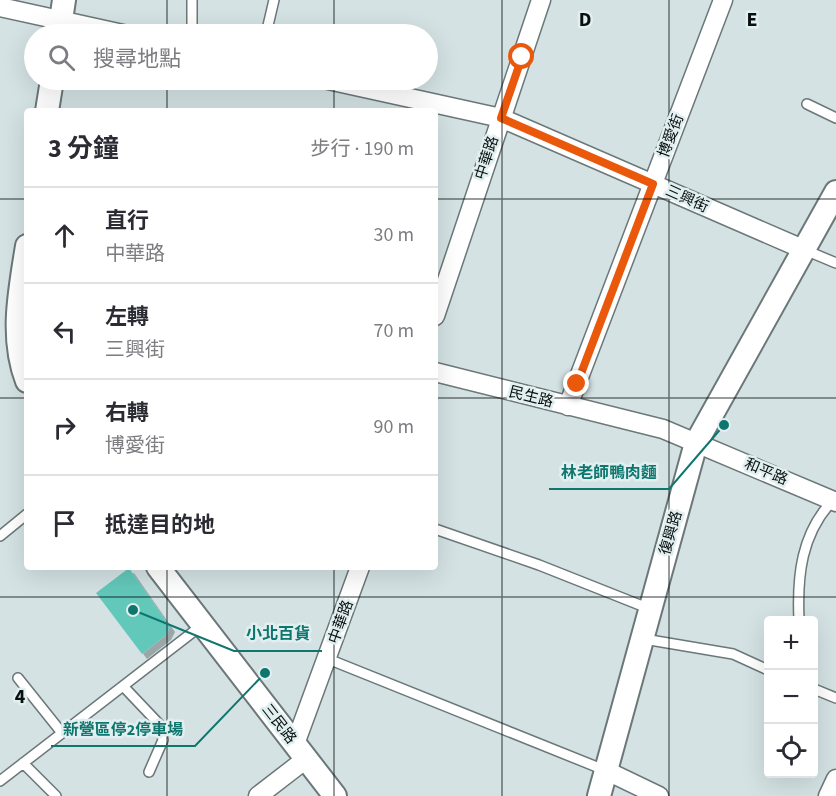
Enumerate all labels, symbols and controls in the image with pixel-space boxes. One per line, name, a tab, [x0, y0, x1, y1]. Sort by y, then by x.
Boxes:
text: D	[579, 6, 591, 34]
text: E	[747, 6, 757, 34]
search box	[24, 24, 438, 90]
icon: search	[45, 41, 78, 74]
text: 搜尋地點	[93, 43, 181, 75]
route start	[508, 43, 534, 69]
street label: 博愛街	[653, 111, 689, 161]
text: 3 分鐘	[48, 130, 119, 167]
street label: 中華路	[470, 133, 504, 183]
text: 步行 · 190 m	[311, 135, 414, 163]
street label: 三興街	[662, 180, 712, 218]
text: 直行	[105, 205, 149, 237]
icon: ahead	[48, 219, 81, 252]
text: 30 m	[374, 221, 414, 249]
text: 中華路	[105, 240, 165, 268]
text: 左轉	[105, 301, 149, 333]
icon: left	[48, 315, 81, 348]
text: 70 m	[374, 317, 414, 345]
text: 三興街	[105, 336, 165, 364]
route end	[563, 370, 589, 396]
street label: 民生路	[507, 381, 555, 413]
text: 右轉	[105, 397, 149, 429]
icon: right	[48, 411, 81, 444]
text: 90 m	[374, 413, 414, 441]
text: 博愛街	[105, 432, 165, 460]
street label: 和平路	[741, 454, 791, 490]
callout: 林老師鴨肉麵	[549, 455, 669, 489]
text: 林老師鴨肉麵	[561, 462, 657, 484]
icon: arrive	[48, 507, 81, 540]
street label: 復興路	[655, 508, 687, 558]
text: 抵達目的地	[105, 509, 215, 541]
street label: 中華路	[323, 597, 359, 647]
map controls	[764, 616, 818, 778]
button: +	[764, 616, 818, 670]
callout: 小北百貨	[234, 617, 322, 651]
text: 小北百貨	[246, 623, 310, 645]
button: −	[764, 670, 818, 724]
text: 4	[15, 683, 26, 711]
street label: 三民路	[257, 700, 301, 748]
callout: 新營區停2停車場	[51, 712, 195, 746]
text: 新營區停2停車場	[63, 719, 183, 741]
button: locate	[764, 724, 818, 778]

